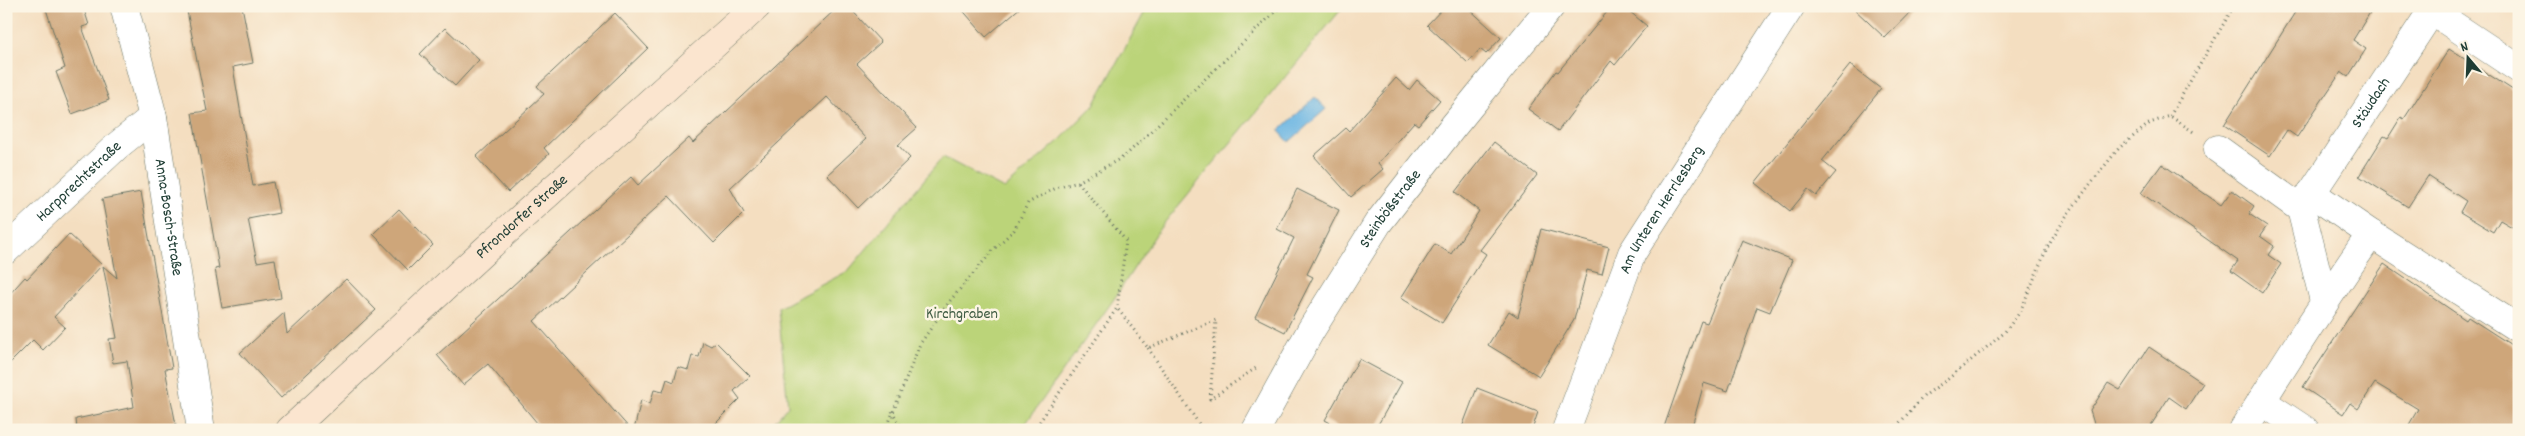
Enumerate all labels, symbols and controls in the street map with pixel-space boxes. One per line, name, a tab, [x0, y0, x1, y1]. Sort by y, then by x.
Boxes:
north arrow	[2442, 32, 2492, 82]
text: N	[2458, 37, 2471, 58]
street label: Stäudach	[2346, 73, 2396, 133]
street label: Harpprechtstraße	[31, 136, 127, 228]
street label: Am Unteren Herrlesberg	[1614, 141, 1710, 277]
street label: Anna-Bosch-Straße	[148, 157, 189, 277]
street label: Steinbößstraße	[1354, 165, 1427, 253]
street label: Pfrondorfer Straße	[471, 169, 573, 265]
park label: Kirchgraben	[926, 303, 998, 326]

